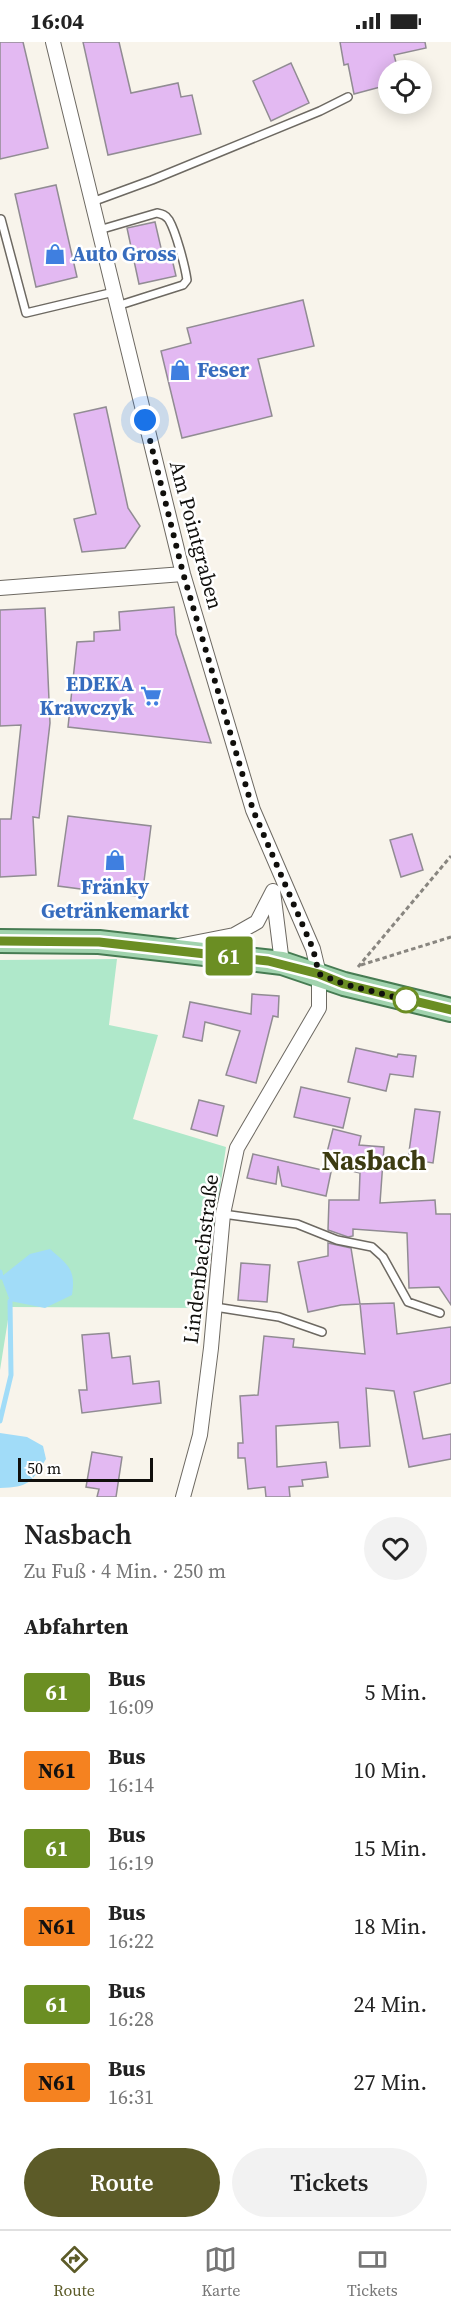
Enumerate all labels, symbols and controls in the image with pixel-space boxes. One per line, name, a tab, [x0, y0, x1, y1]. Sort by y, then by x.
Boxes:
text: 16:04	[30, 6, 84, 36]
map controls	[378, 60, 432, 114]
button: locate	[378, 60, 432, 114]
place label: Auto Gross	[72, 239, 177, 268]
shop icon: Auto Gross	[43, 242, 67, 266]
place label: Feser	[197, 355, 249, 384]
shop icon: Feser	[168, 358, 192, 382]
your location	[130, 405, 160, 435]
street label: Am Pointgraben	[163, 457, 230, 613]
place label: EDEKA Krawczyk	[39, 669, 134, 722]
supermarket icon: EDEKA Krawczyk	[139, 684, 163, 708]
shop icon: Fränky Getränkemarkt	[103, 848, 127, 872]
place label: Fränky Getränkemarkt	[41, 872, 190, 925]
line badge: 61	[202, 936, 256, 976]
text: 61	[218, 942, 240, 971]
unlabelled marker	[393, 987, 419, 1013]
district label: Nasbach	[321, 1142, 427, 1179]
street label: Lindenbachstraße	[176, 1172, 225, 1345]
scale bar	[18, 1455, 153, 1482]
text: 50 m	[27, 1457, 61, 1479]
text: Nasbach	[24, 1515, 132, 1553]
button: heart	[364, 1517, 427, 1580]
text: Zu Fuß · 4 Min. · 250 m	[24, 1557, 226, 1585]
text: Abfahrten	[24, 1611, 129, 1641]
text: Bus	[108, 1663, 145, 1693]
text: 5 Min.	[365, 1677, 427, 1707]
text: 61	[46, 1678, 68, 1707]
text: 16:09	[108, 1693, 154, 1721]
text: Bus	[108, 1741, 145, 1771]
text: 10 Min.	[354, 1755, 427, 1785]
text: N61	[38, 1756, 76, 1785]
text: 16:14	[108, 1771, 154, 1799]
text: Bus	[108, 1819, 145, 1849]
text: 15 Min.	[354, 1833, 427, 1863]
text: 61	[46, 1834, 68, 1863]
text: 16:19	[108, 1849, 154, 1877]
text: Bus	[108, 1897, 145, 1927]
text: 18 Min.	[354, 1911, 427, 1941]
text: N61	[38, 1912, 76, 1941]
text: 16:22	[108, 1927, 154, 1955]
text: Bus	[108, 1975, 145, 2005]
text: 24 Min.	[354, 1989, 427, 2019]
text: 61	[46, 1990, 68, 2019]
text: 16:28	[108, 2005, 154, 2033]
text: Bus	[108, 2053, 145, 2083]
text: 27 Min.	[354, 2067, 427, 2097]
text: N61	[38, 2068, 76, 2097]
text: 16:31	[108, 2083, 154, 2111]
button: Route	[24, 2148, 220, 2217]
button: Tickets	[232, 2148, 427, 2217]
tab: Route	[53, 2243, 95, 2301]
tab: Karte	[201, 2243, 240, 2301]
tab: Tickets	[347, 2243, 398, 2301]

